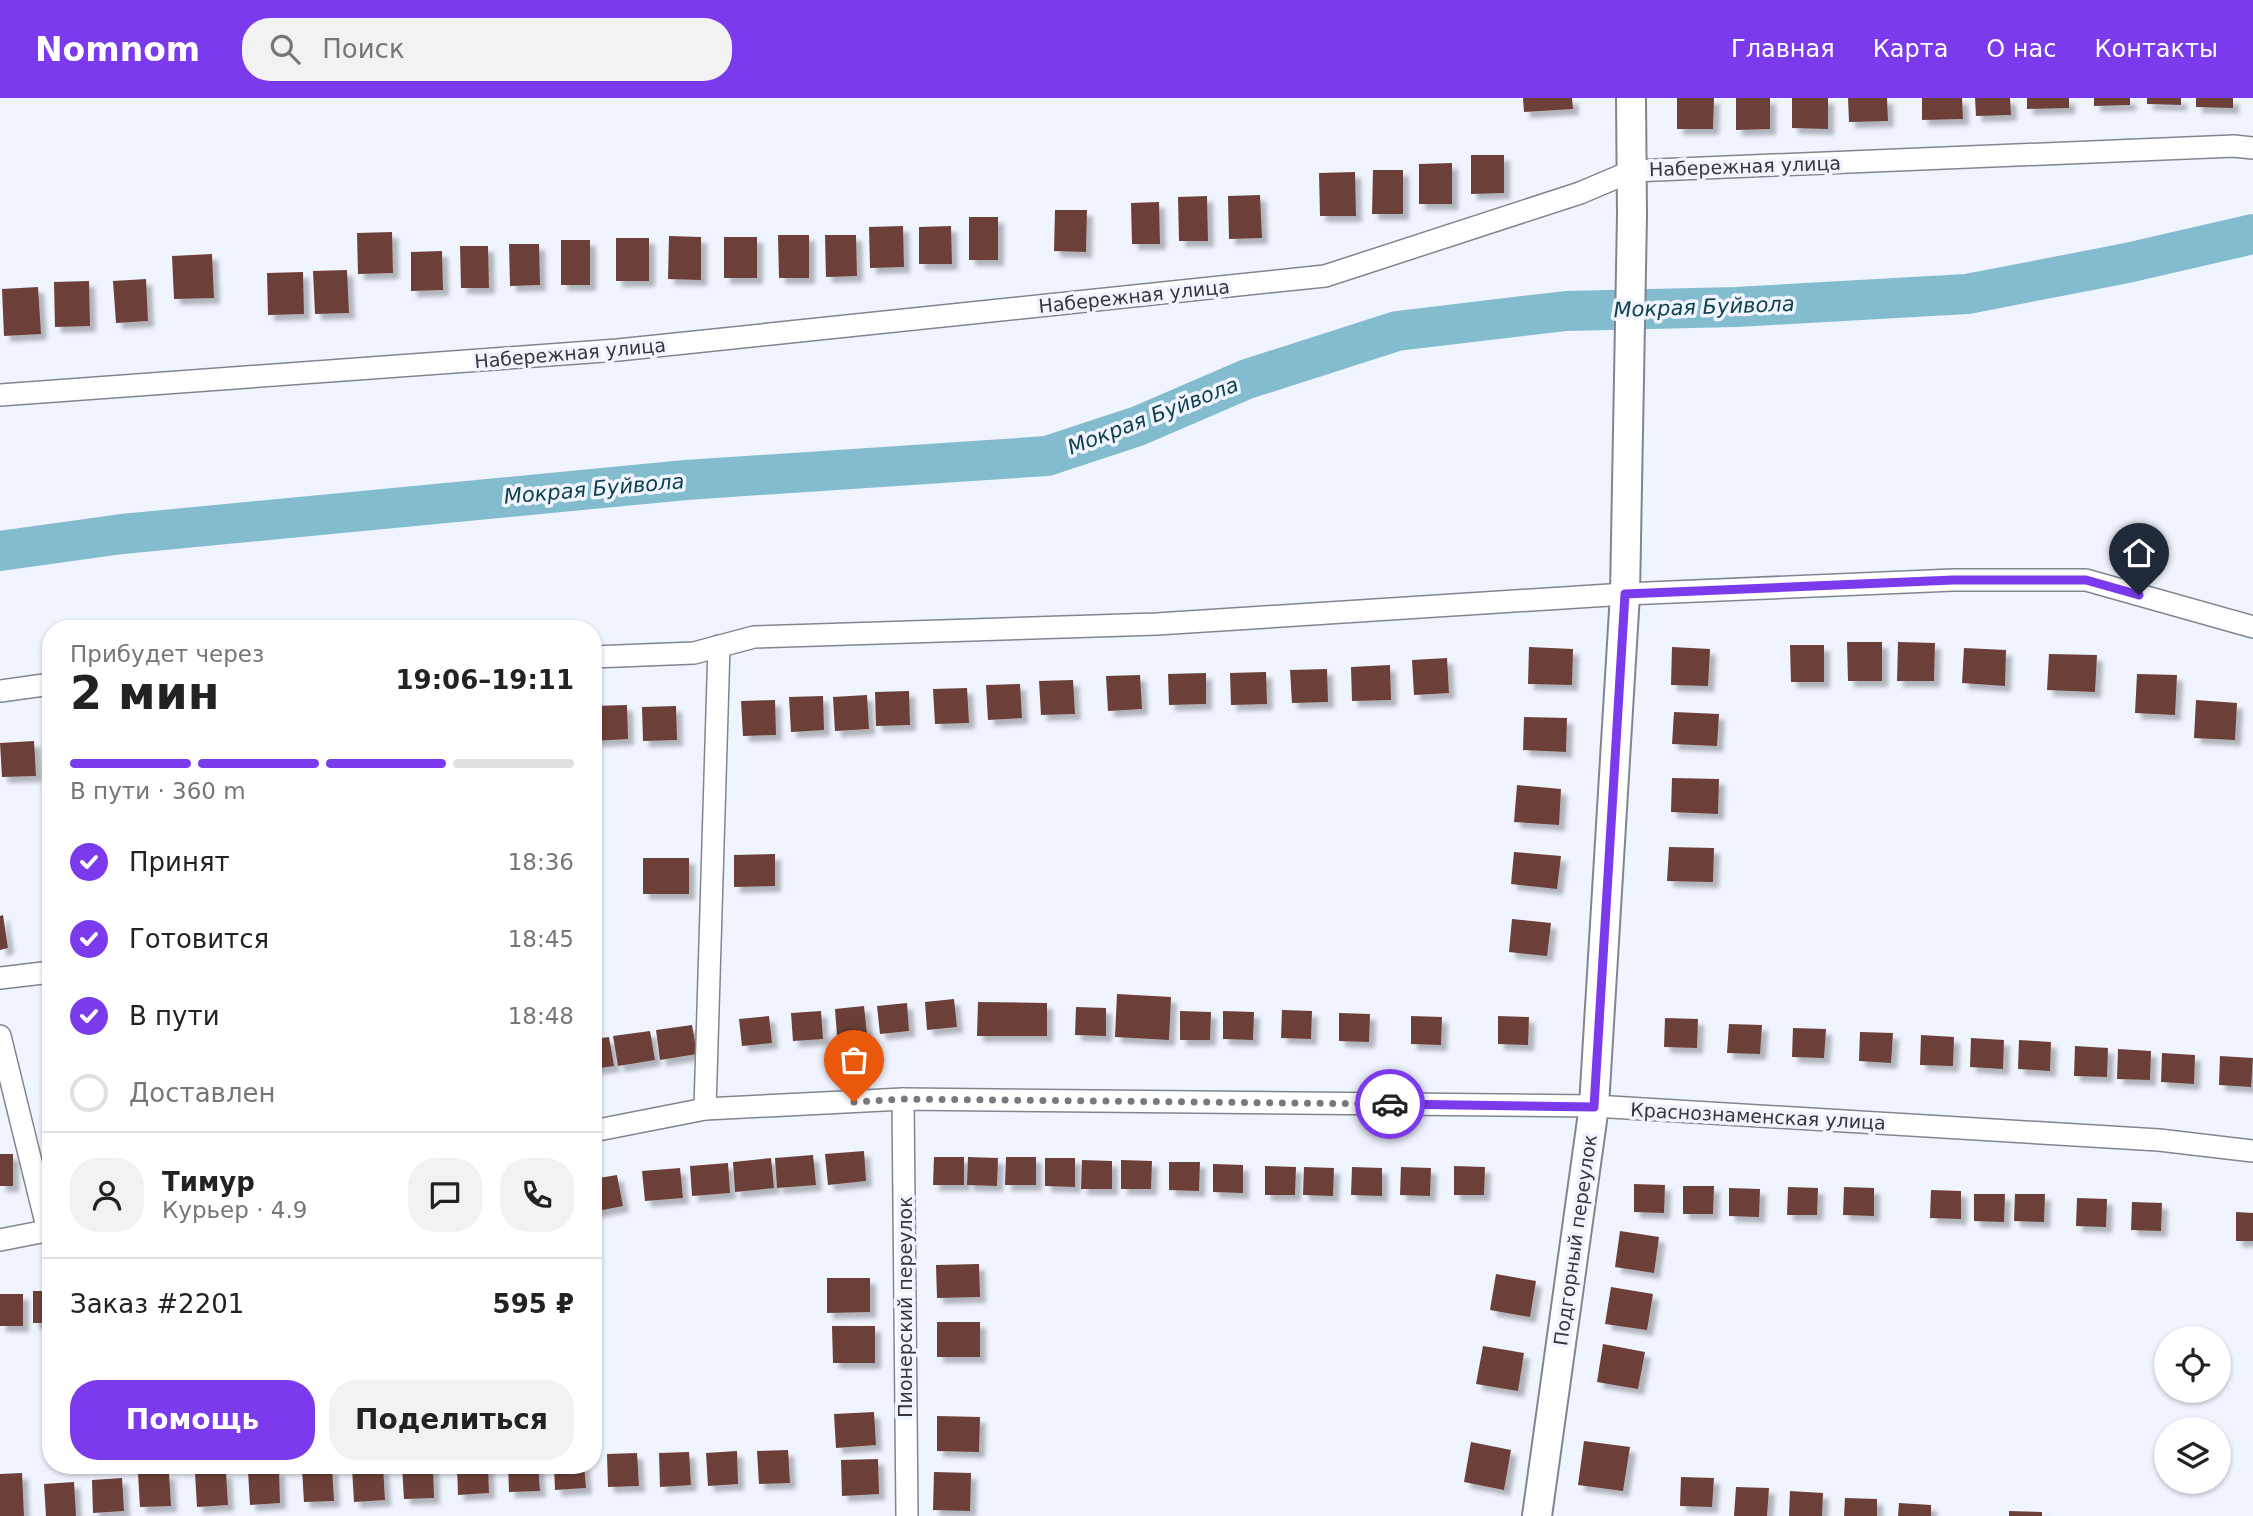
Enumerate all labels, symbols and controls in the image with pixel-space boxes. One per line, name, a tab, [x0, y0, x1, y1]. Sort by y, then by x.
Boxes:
search box	[242, 18, 732, 81]
text: Nomnom	[35, 30, 200, 69]
icon: search	[266, 30, 304, 68]
text: Поиск	[322, 34, 405, 64]
text: Главная	[1731, 35, 1835, 63]
text: Карта	[1873, 35, 1948, 63]
text: О нас	[1986, 35, 2056, 63]
text: Контакты	[2094, 35, 2218, 63]
street label: Набережная улица	[1649, 152, 1841, 180]
street label: Набережная улица	[1037, 275, 1231, 317]
water label: Мокрая Буйвола	[1613, 292, 1795, 322]
street label: Набережная улица	[473, 334, 667, 372]
water label: Мокрая Буйвола	[1064, 372, 1242, 460]
water label: Мокрая Буйвола	[503, 469, 685, 509]
pin	[2109, 523, 2169, 595]
icon: home	[2120, 534, 2158, 572]
text: Прибудет через	[70, 641, 264, 667]
text: 19:06–19:11	[395, 665, 574, 695]
text: 2 мин	[70, 666, 220, 720]
text: В пути · 360 m	[70, 778, 246, 804]
icon: check	[70, 843, 108, 881]
text: Принят	[129, 847, 230, 877]
text: 18:36	[508, 849, 574, 875]
icon: check	[70, 920, 108, 958]
text: Готовится	[129, 924, 269, 954]
text: 18:45	[508, 926, 574, 952]
icon: check	[70, 997, 108, 1035]
text: В пути	[129, 1001, 220, 1031]
text: 18:48	[508, 1003, 574, 1029]
pin	[824, 1030, 884, 1102]
icon: bag	[835, 1041, 873, 1079]
courier	[1355, 1069, 1425, 1139]
text: Доставлен	[129, 1078, 276, 1108]
icon: car	[1371, 1085, 1409, 1123]
street label: Краснознаменская улица	[1630, 1098, 1886, 1134]
street label: Подгорный переулок	[1549, 1133, 1601, 1347]
button: person	[70, 1158, 144, 1232]
button: chat	[408, 1158, 482, 1232]
button: phone	[500, 1158, 574, 1232]
text: Тимур	[162, 1167, 255, 1197]
street label: Пионерский переулок	[894, 1196, 916, 1418]
text: Курьер · 4.9	[162, 1197, 307, 1223]
text: Заказ #2201	[70, 1289, 244, 1319]
text: 595 ₽	[493, 1289, 574, 1319]
map controls	[2154, 1326, 2231, 1494]
button: locate	[2154, 1326, 2231, 1403]
button: Помощь	[70, 1380, 315, 1460]
button: Поделиться	[329, 1380, 574, 1460]
button: layers	[2154, 1417, 2231, 1494]

